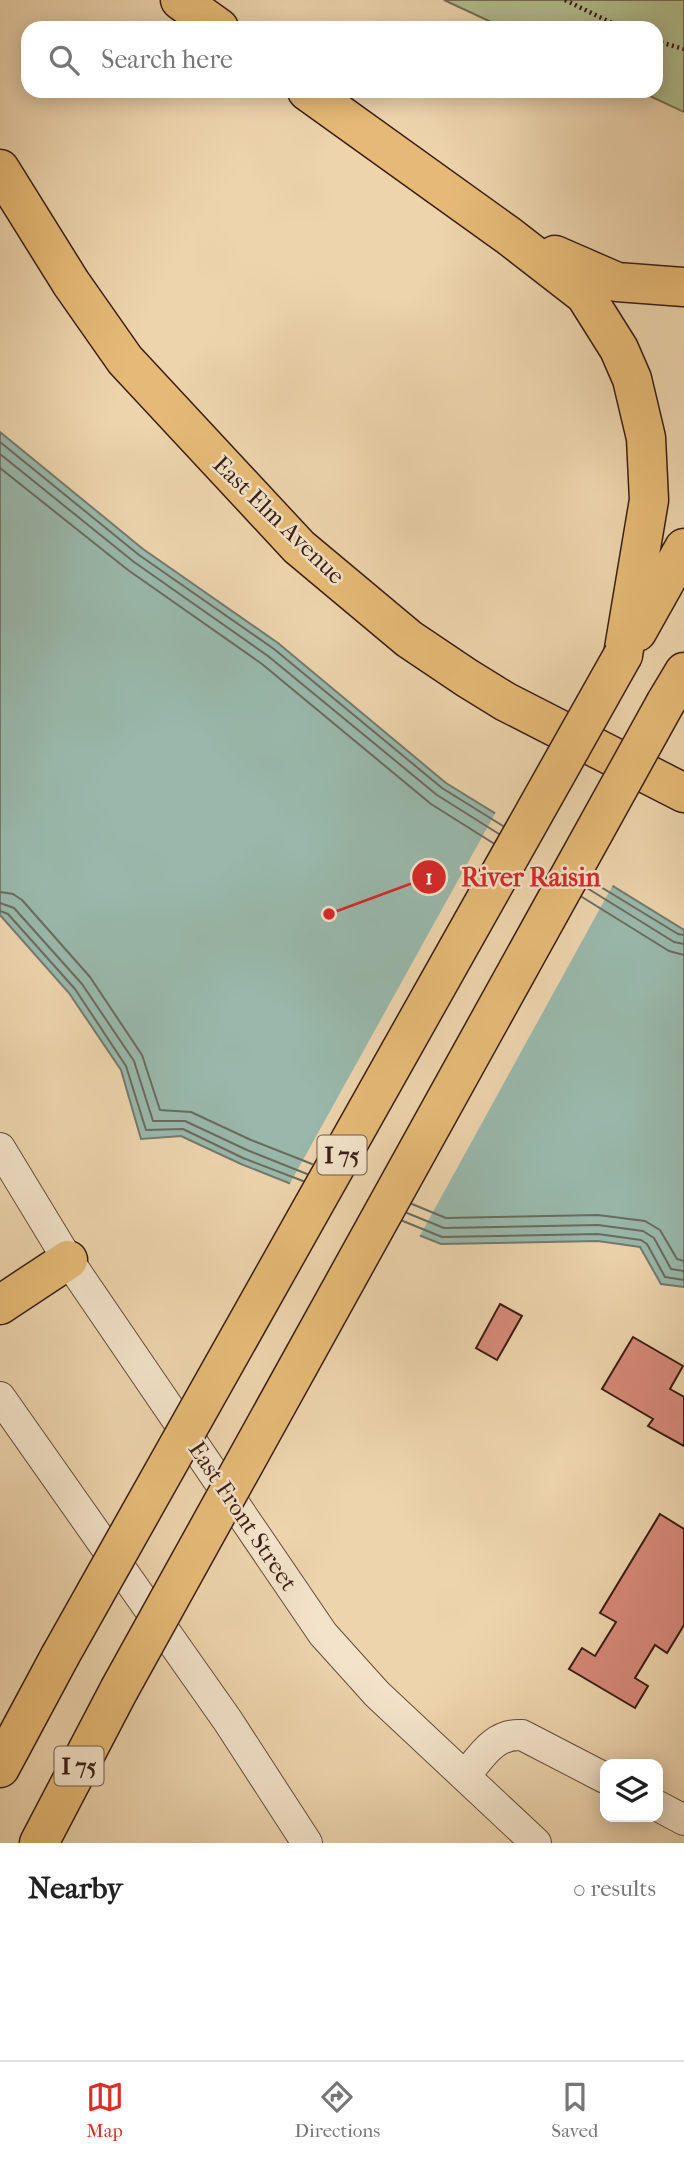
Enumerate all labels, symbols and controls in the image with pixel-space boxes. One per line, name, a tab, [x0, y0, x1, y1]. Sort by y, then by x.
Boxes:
search box	[21, 21, 663, 98]
icon: search	[45, 41, 83, 79]
text: Search here	[101, 44, 233, 75]
street label: East Elm Avenue	[207, 450, 351, 590]
callout: River Raisin	[412, 853, 614, 900]
text: River Raisin	[461, 862, 602, 893]
text: 1	[425, 865, 433, 889]
road number: I 75	[318, 1136, 366, 1174]
street label: East Front Street	[183, 1436, 304, 1596]
road number: I 75	[55, 1746, 104, 1786]
map controls	[600, 1759, 663, 1822]
button: layers	[600, 1759, 663, 1822]
text: Nearby	[28, 1871, 123, 1906]
text: 0 results	[573, 1875, 656, 1902]
tab: Map	[86, 2078, 124, 2142]
tab: Directions	[295, 2078, 380, 2142]
tab: Saved	[551, 2078, 598, 2142]

